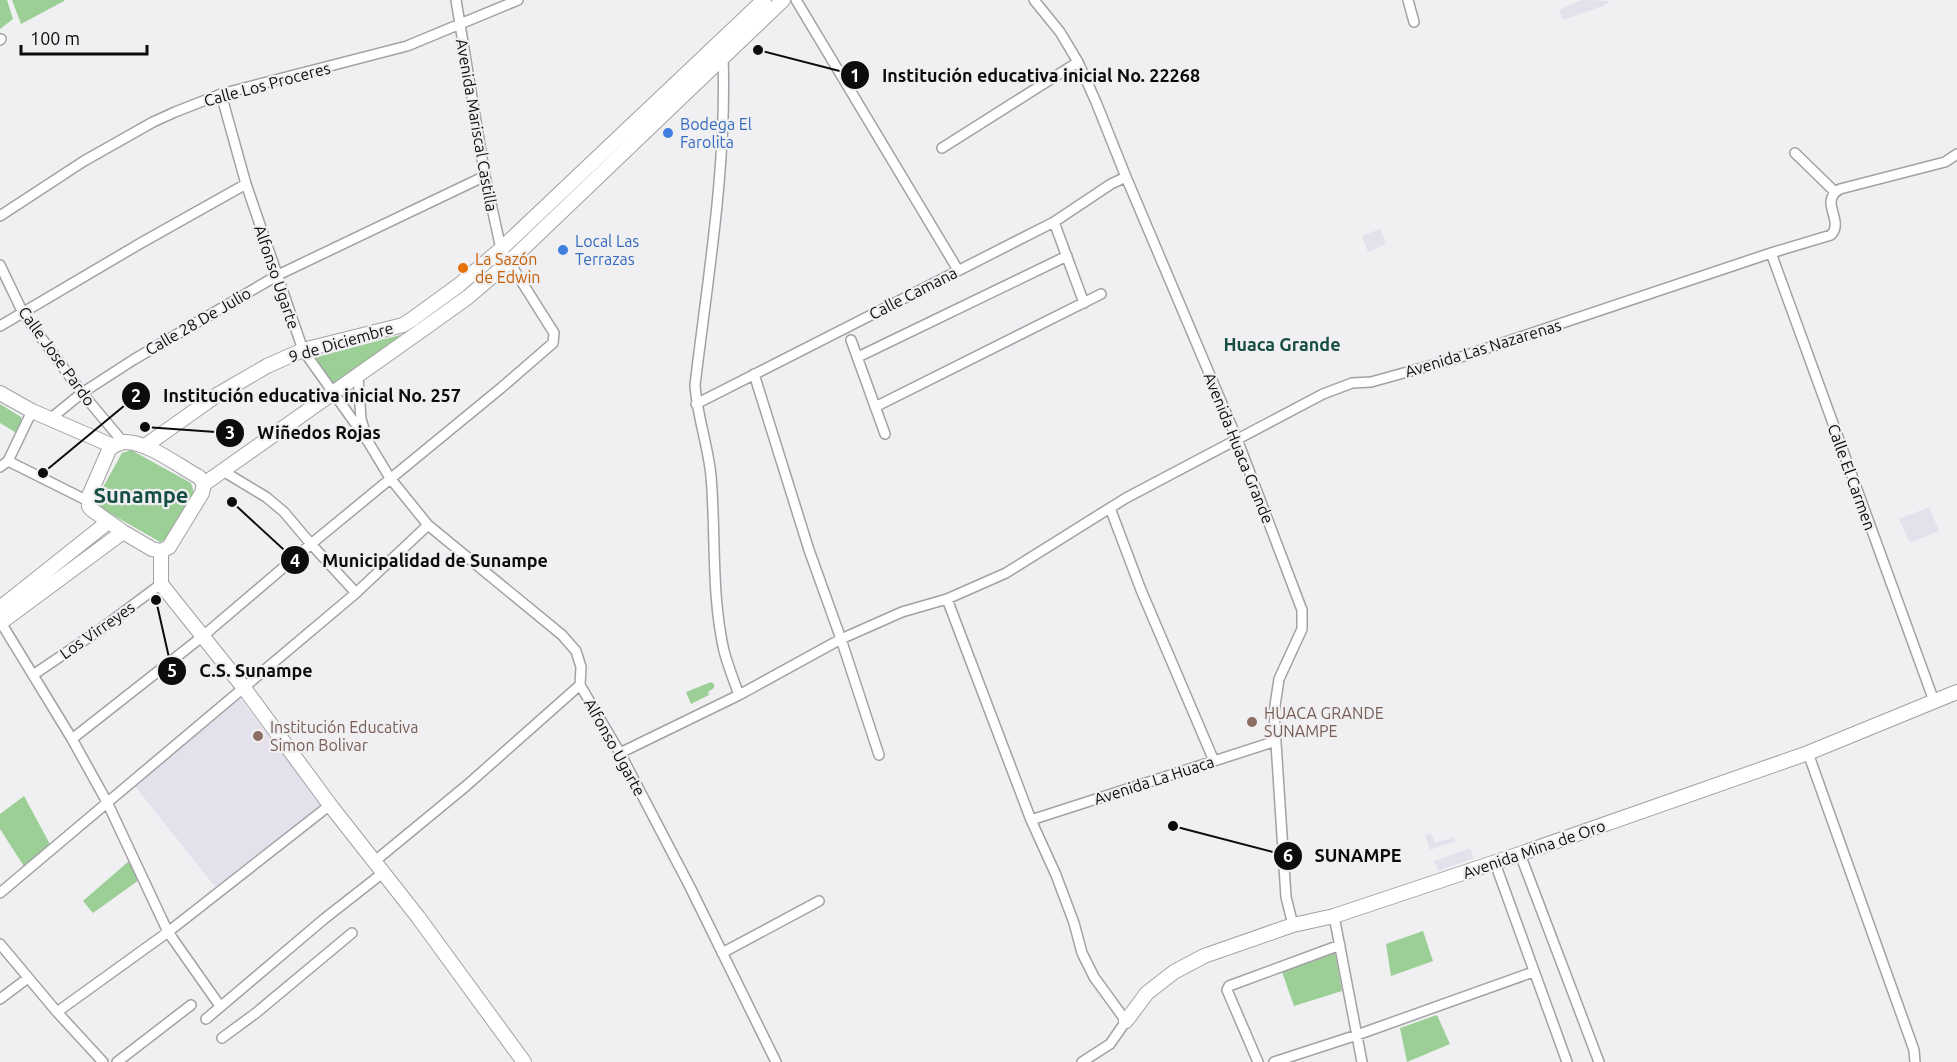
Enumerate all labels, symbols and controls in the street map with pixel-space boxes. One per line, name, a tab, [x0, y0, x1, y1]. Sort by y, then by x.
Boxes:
scale bar	[21, 18, 147, 56]
text: 100 m	[30, 28, 80, 48]
street label: Avenida Mariscal Castilla	[453, 37, 501, 213]
callout: Institución educativa inicial No. 22268	[840, 57, 1212, 93]
street label: Calle Los Proceres	[202, 58, 332, 110]
text: 1	[850, 65, 860, 85]
text: Institución educativa inicial No. 22268	[882, 65, 1200, 85]
place label: Bodega El Farolita	[680, 115, 752, 151]
marker: Bodega El Farolita	[661, 126, 675, 140]
street label: Alfonso Ugarte	[251, 223, 303, 331]
place label: Local Las Terrazas	[575, 232, 639, 268]
marker: Local Las Terrazas	[556, 243, 570, 257]
place label: La Sazón de Edwin	[475, 250, 541, 286]
marker: La Sazón de Edwin	[456, 261, 470, 275]
street label: Calle Camana	[866, 263, 960, 323]
street label: Calle 28 De Julio	[142, 283, 254, 359]
street label: Calle Jose Pardo	[15, 303, 99, 409]
street label: Avenida Las Nazarenas	[1403, 316, 1563, 380]
street label: 9 de Diciembre	[287, 318, 395, 366]
district label: Huaca Grande	[1223, 334, 1341, 354]
street label: Avenida Huaca Grande	[1200, 370, 1278, 526]
callout: Institución educativa inicial No. 257	[121, 378, 473, 414]
text: 2	[131, 385, 141, 405]
text: Institución educativa inicial No. 257	[163, 385, 461, 405]
callout: Wiñedos Rojas	[215, 415, 392, 451]
street label: Calle El Carmen	[1824, 421, 1880, 533]
text: 3	[225, 422, 235, 442]
text: Wiñedos Rojas	[257, 422, 381, 442]
district label: Sunampe	[94, 482, 189, 507]
callout: Municipalidad de Sunampe	[280, 542, 560, 578]
text: 4	[290, 550, 300, 570]
text: Municipalidad de Sunampe	[322, 550, 548, 570]
street label: Los Virreyes	[56, 598, 138, 662]
callout: C.S. Sunampe	[157, 653, 324, 689]
text: 5	[167, 660, 177, 680]
text: C.S. Sunampe	[199, 660, 313, 680]
street label: Alfonso Ugarte	[581, 695, 649, 799]
place label: HUACA GRANDE SUNAMPE	[1264, 704, 1384, 740]
marker: HUACA GRANDE SUNAMPE	[1245, 715, 1259, 729]
place label: Institución Educativa Simon Bolivar	[270, 718, 418, 754]
marker: Institución Educativa Simon Bolivar	[251, 729, 265, 743]
street label: Avenida La Huaca	[1092, 752, 1216, 808]
street label: Avenida Mina de Oro	[1460, 816, 1608, 882]
callout: SUNAMPE	[1273, 838, 1414, 874]
text: 6	[1283, 845, 1293, 865]
text: SUNAMPE	[1314, 845, 1402, 865]

